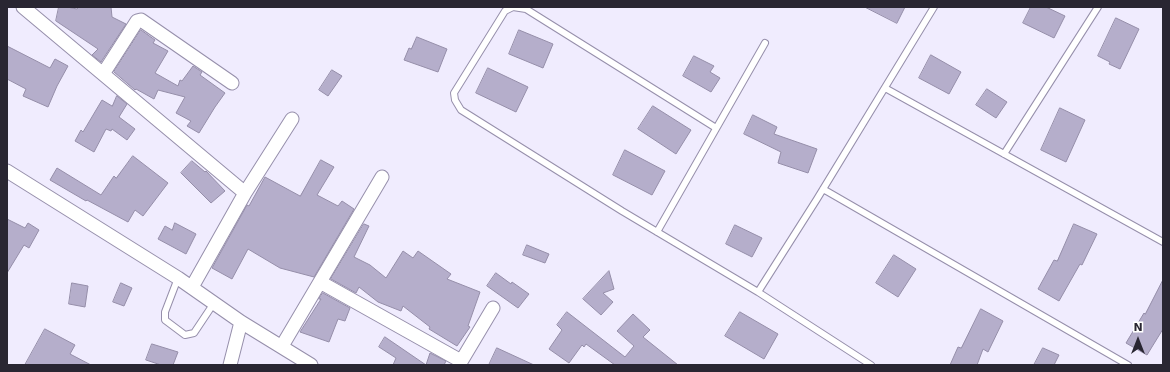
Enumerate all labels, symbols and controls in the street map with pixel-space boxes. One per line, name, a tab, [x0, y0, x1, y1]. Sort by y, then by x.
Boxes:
north arrow	[1118, 320, 1158, 360]
text: N	[1133, 321, 1143, 334]

